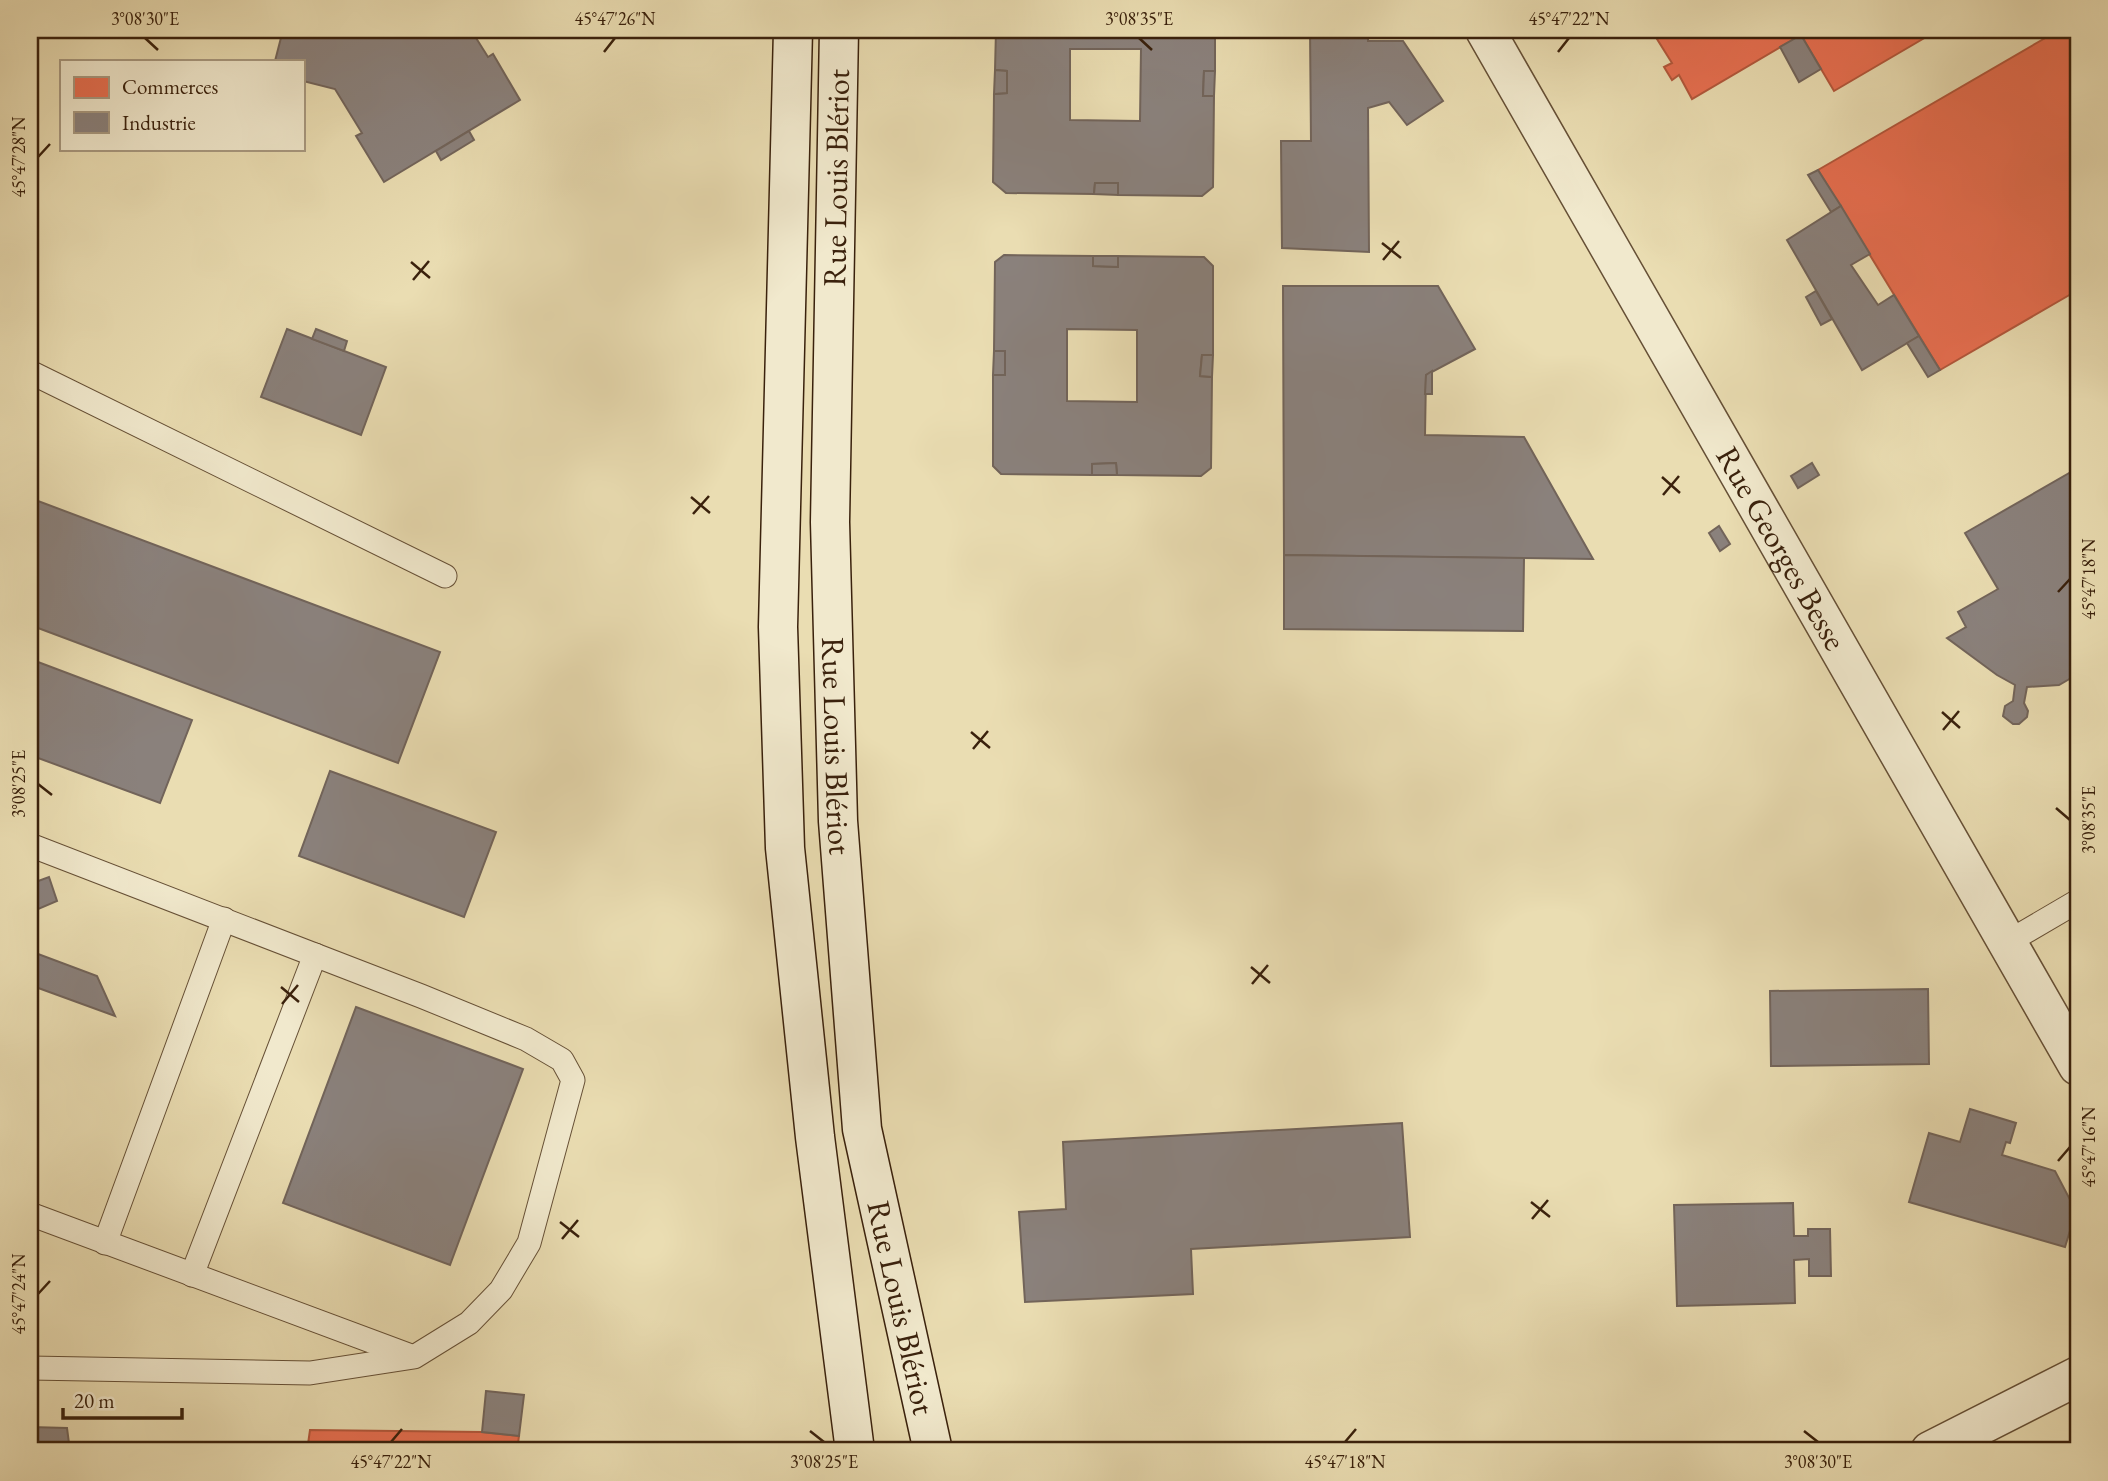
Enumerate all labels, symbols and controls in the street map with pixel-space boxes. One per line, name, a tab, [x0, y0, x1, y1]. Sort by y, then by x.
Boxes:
text: 3°08'30"E	[111, 7, 179, 30]
text: 45°47'26"N	[575, 7, 656, 30]
text: 3°08'35"E	[1105, 7, 1173, 30]
text: 45°47'22"N	[1529, 7, 1610, 30]
legend	[60, 60, 304, 150]
street label: Rue Louis Blériot	[813, 69, 859, 287]
text: Commerces	[122, 73, 219, 100]
text: Industrie	[122, 109, 196, 136]
text: 45°47'28"N	[7, 116, 30, 197]
street label: Rue Georges Besse	[1707, 439, 1856, 658]
text: 45°47'18"N	[2077, 538, 2100, 619]
street label: Rue Louis Blériot	[812, 636, 862, 856]
text: 3°08'25"E	[7, 750, 30, 818]
text: 3°08'35"E	[2077, 786, 2100, 854]
text: 45°47'16"N	[2077, 1106, 2100, 1187]
street label: Rue Louis Blériot	[857, 1197, 945, 1419]
text: 45°47'24"N	[7, 1253, 30, 1334]
scale bar	[63, 1376, 182, 1420]
text: 20 m	[74, 1387, 115, 1414]
text: 45°47'22"N	[351, 1450, 432, 1473]
text: 3°08'25"E	[790, 1450, 858, 1473]
text: 45°47'18"N	[1305, 1450, 1386, 1473]
text: 3°08'30"E	[1784, 1450, 1852, 1473]

